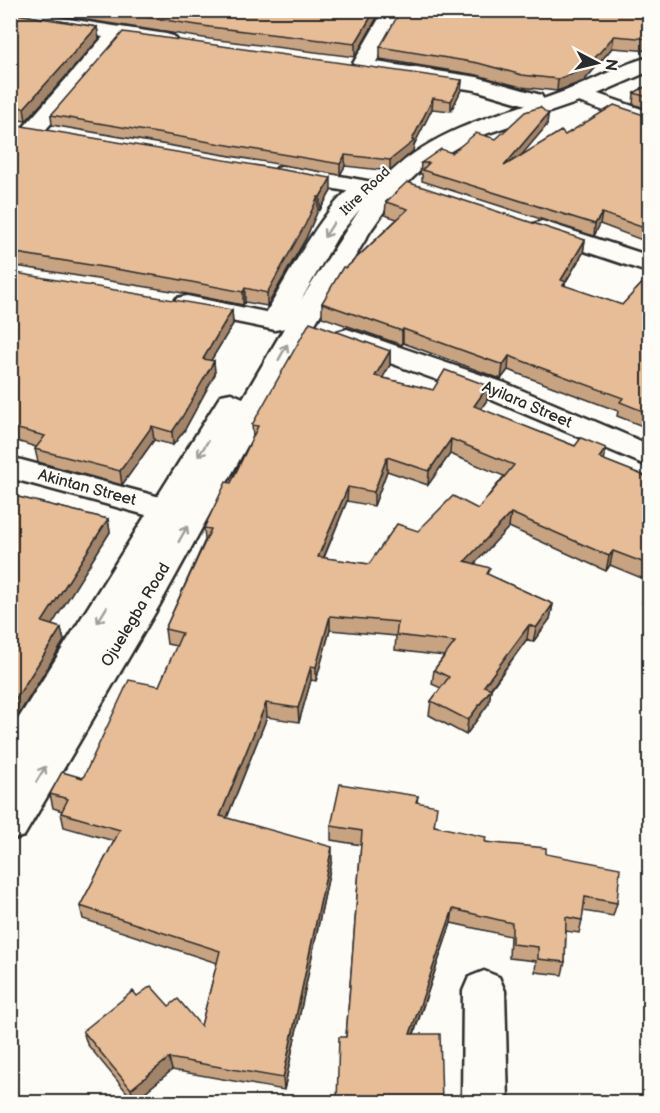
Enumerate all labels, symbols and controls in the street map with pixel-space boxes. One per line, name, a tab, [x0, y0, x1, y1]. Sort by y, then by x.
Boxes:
north arrow	[567, 33, 627, 93]
text: N	[600, 58, 621, 72]
street label: Itire Road	[337, 163, 393, 219]
one-way arrow	[323, 221, 335, 238]
one-way arrow	[278, 344, 290, 361]
street label: Ayilara Street	[479, 378, 575, 432]
one-way arrow	[197, 440, 210, 457]
street label: Akintan Street	[36, 466, 138, 510]
one-way arrow	[177, 526, 189, 543]
street label: Ojuelegba Road	[98, 560, 174, 670]
one-way arrow	[96, 606, 108, 623]
one-way arrow	[35, 766, 47, 783]

